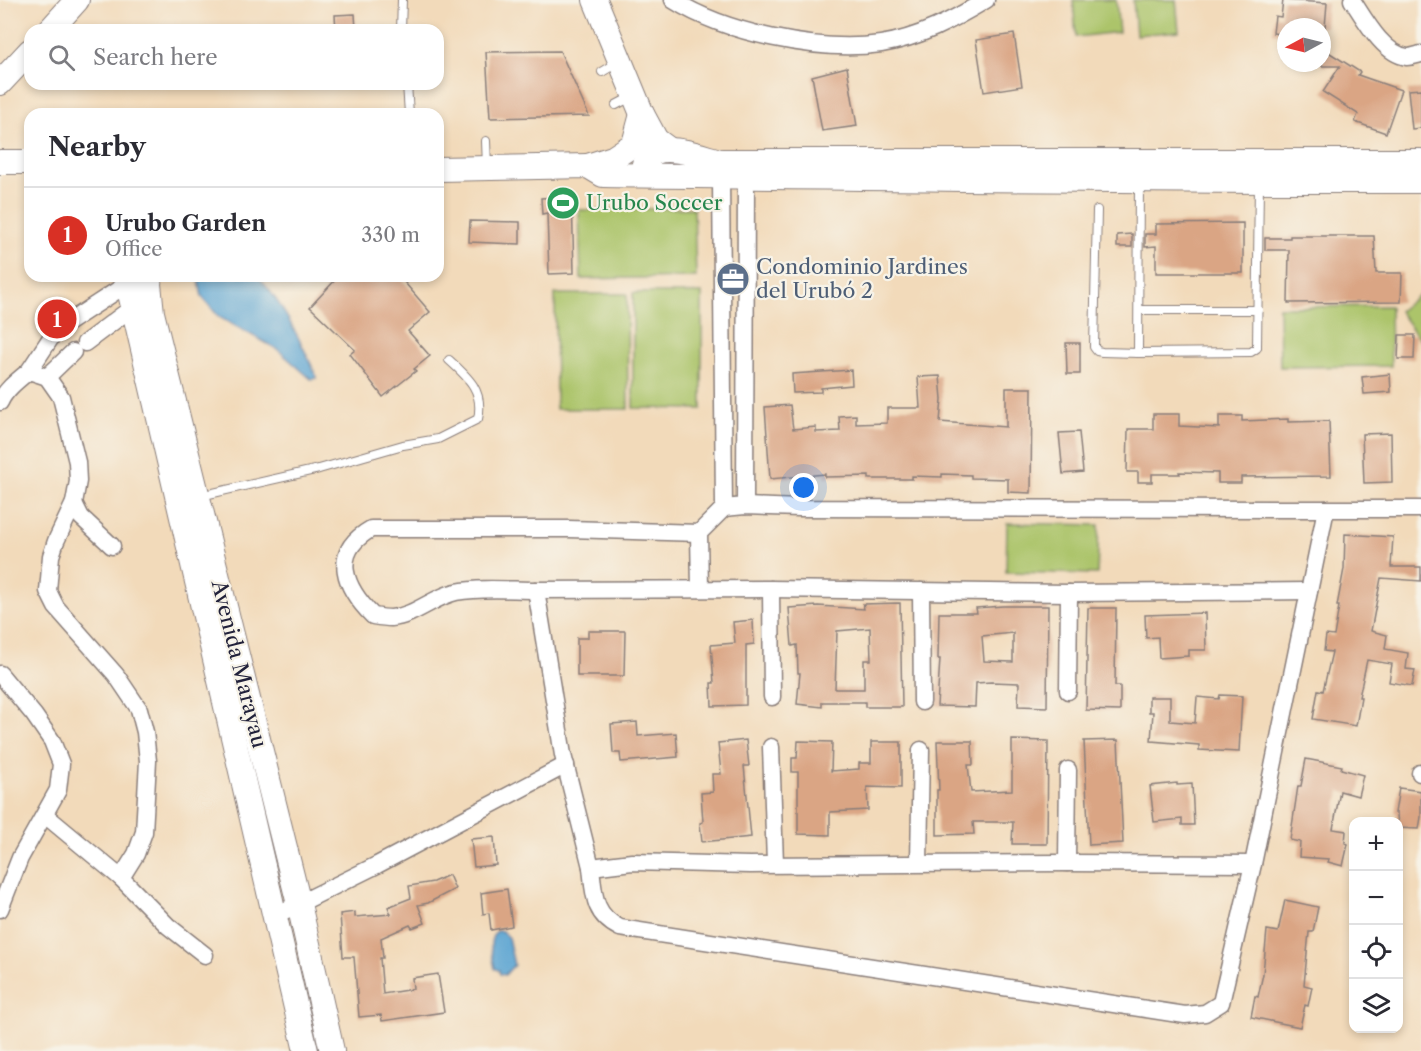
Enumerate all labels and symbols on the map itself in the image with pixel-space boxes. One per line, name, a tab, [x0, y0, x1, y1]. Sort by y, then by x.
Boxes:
north arrow	[1277, 18, 1331, 72]
sports icon: Urubo Soccer	[545, 185, 581, 221]
place label: Urubo Soccer	[586, 190, 723, 215]
place label: Condominio Jardines del Urubó 2	[756, 254, 968, 303]
office icon: Condominio Jardines del Urubó 2	[715, 261, 751, 297]
pin: 1	[38, 296, 76, 342]
your location	[789, 473, 818, 502]
street label: Avenida Marayau	[206, 576, 272, 750]

